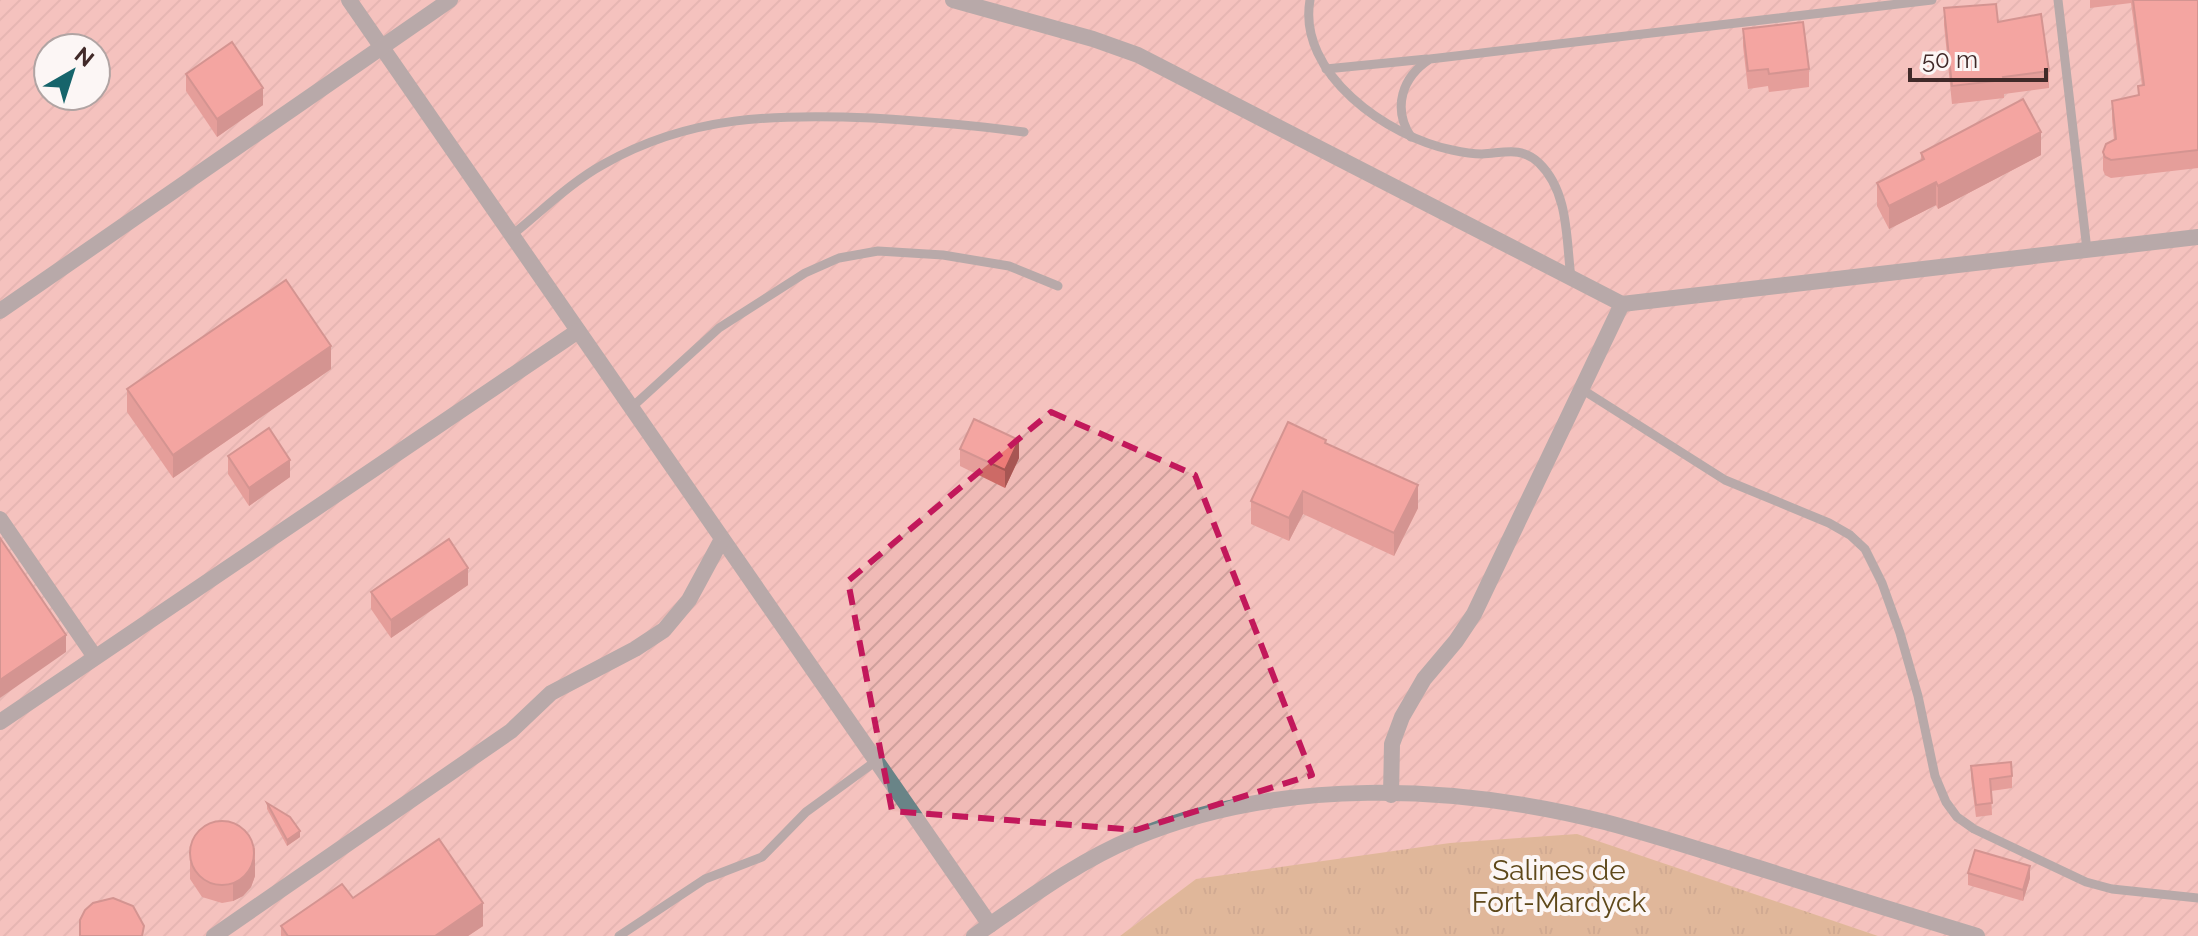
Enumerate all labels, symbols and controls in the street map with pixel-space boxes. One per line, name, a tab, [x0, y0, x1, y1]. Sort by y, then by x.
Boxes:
north arrow	[32, 32, 112, 112]
scale bar	[1910, 32, 2046, 82]
text: N	[70, 41, 99, 72]
text: 50 m	[1922, 45, 1978, 74]
park label: Salines de Fort-Mardyck	[1472, 854, 1646, 919]

